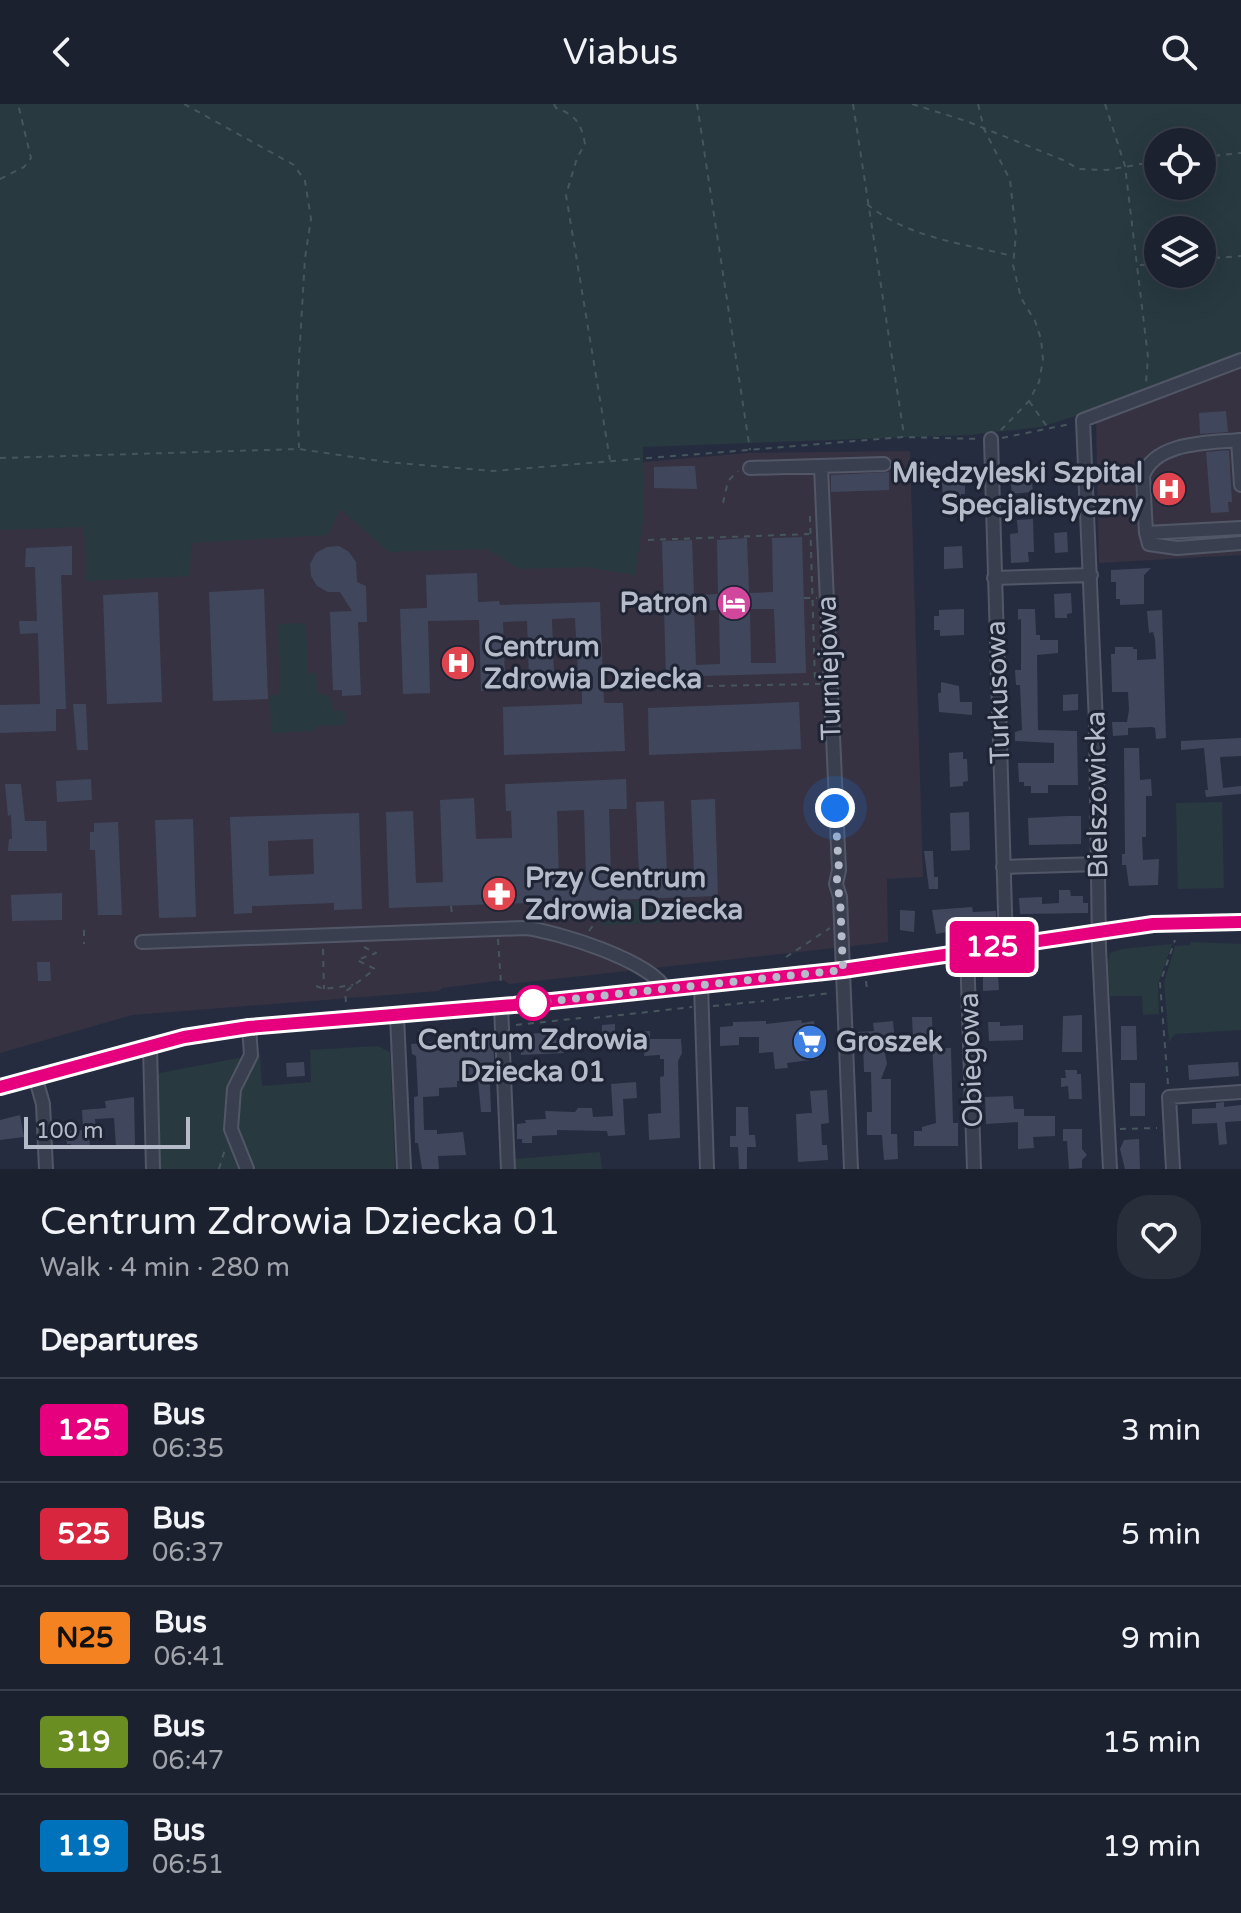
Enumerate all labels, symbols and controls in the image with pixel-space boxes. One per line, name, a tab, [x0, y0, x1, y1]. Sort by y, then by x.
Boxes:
icon: back	[40, 30, 84, 74]
icon: search	[1157, 30, 1201, 74]
text: Viabus	[563, 31, 678, 74]
map controls	[1144, 128, 1216, 288]
button: locate	[1144, 128, 1216, 200]
button: layers	[1144, 216, 1216, 288]
place label: Międzyleski Szpital Specjalistyczny	[892, 456, 1143, 522]
hospital icon: Międzyleski Szpital Specjalistyczny	[1150, 470, 1188, 508]
hotel icon: Patron	[715, 584, 753, 622]
place label: Patron	[619, 586, 708, 620]
street label: Turniejowa	[809, 595, 849, 741]
street label: Turkusowa	[979, 620, 1017, 764]
place label: Centrum Zdrowia Dziecka	[484, 630, 702, 696]
hospital icon: Centrum Zdrowia Dziecka	[439, 644, 477, 682]
street label: Bielszowicka	[1079, 711, 1115, 879]
your location	[815, 788, 855, 828]
place label: Przy Centrum Zdrowia Dziecka	[525, 861, 743, 927]
pharmacy icon: Przy Centrum Zdrowia Dziecka	[480, 875, 518, 913]
line badge: 125	[946, 921, 1038, 973]
text: 125	[966, 930, 1018, 964]
marker: Centrum Zdrowia Dziecka 01	[516, 986, 550, 1020]
street label: Obiegowa	[952, 992, 990, 1128]
place label: Centrum Zdrowia Dziecka 01	[418, 1023, 648, 1089]
supermarket icon: Groszek	[791, 1023, 829, 1061]
place label: Groszek	[836, 1025, 943, 1059]
scale bar	[24, 1113, 190, 1149]
text: 100 m	[36, 1118, 103, 1144]
button: heart	[1117, 1195, 1201, 1279]
text: Centrum Zdrowia Dziecka 01	[40, 1199, 561, 1245]
text: Walk · 4 min · 280 m	[40, 1252, 290, 1283]
text: Departures	[40, 1322, 198, 1359]
text: Bus	[152, 1396, 205, 1433]
text: 3 min	[1121, 1412, 1201, 1449]
text: 125	[58, 1413, 110, 1447]
text: 06:35	[152, 1433, 224, 1464]
text: Bus	[152, 1500, 205, 1537]
text: 5 min	[1121, 1516, 1201, 1553]
text: 525	[58, 1517, 110, 1551]
text: 06:37	[152, 1537, 224, 1568]
text: Bus	[154, 1604, 207, 1641]
text: 9 min	[1121, 1620, 1201, 1657]
text: N25	[56, 1621, 114, 1655]
text: 06:41	[154, 1641, 226, 1672]
text: Bus	[152, 1708, 205, 1745]
text: 15 min	[1102, 1724, 1201, 1761]
text: 319	[58, 1725, 110, 1759]
text: 06:47	[152, 1745, 224, 1776]
text: Bus	[152, 1812, 205, 1849]
text: 19 min	[1102, 1828, 1201, 1865]
text: 119	[58, 1829, 110, 1863]
text: 06:51	[152, 1849, 224, 1880]

